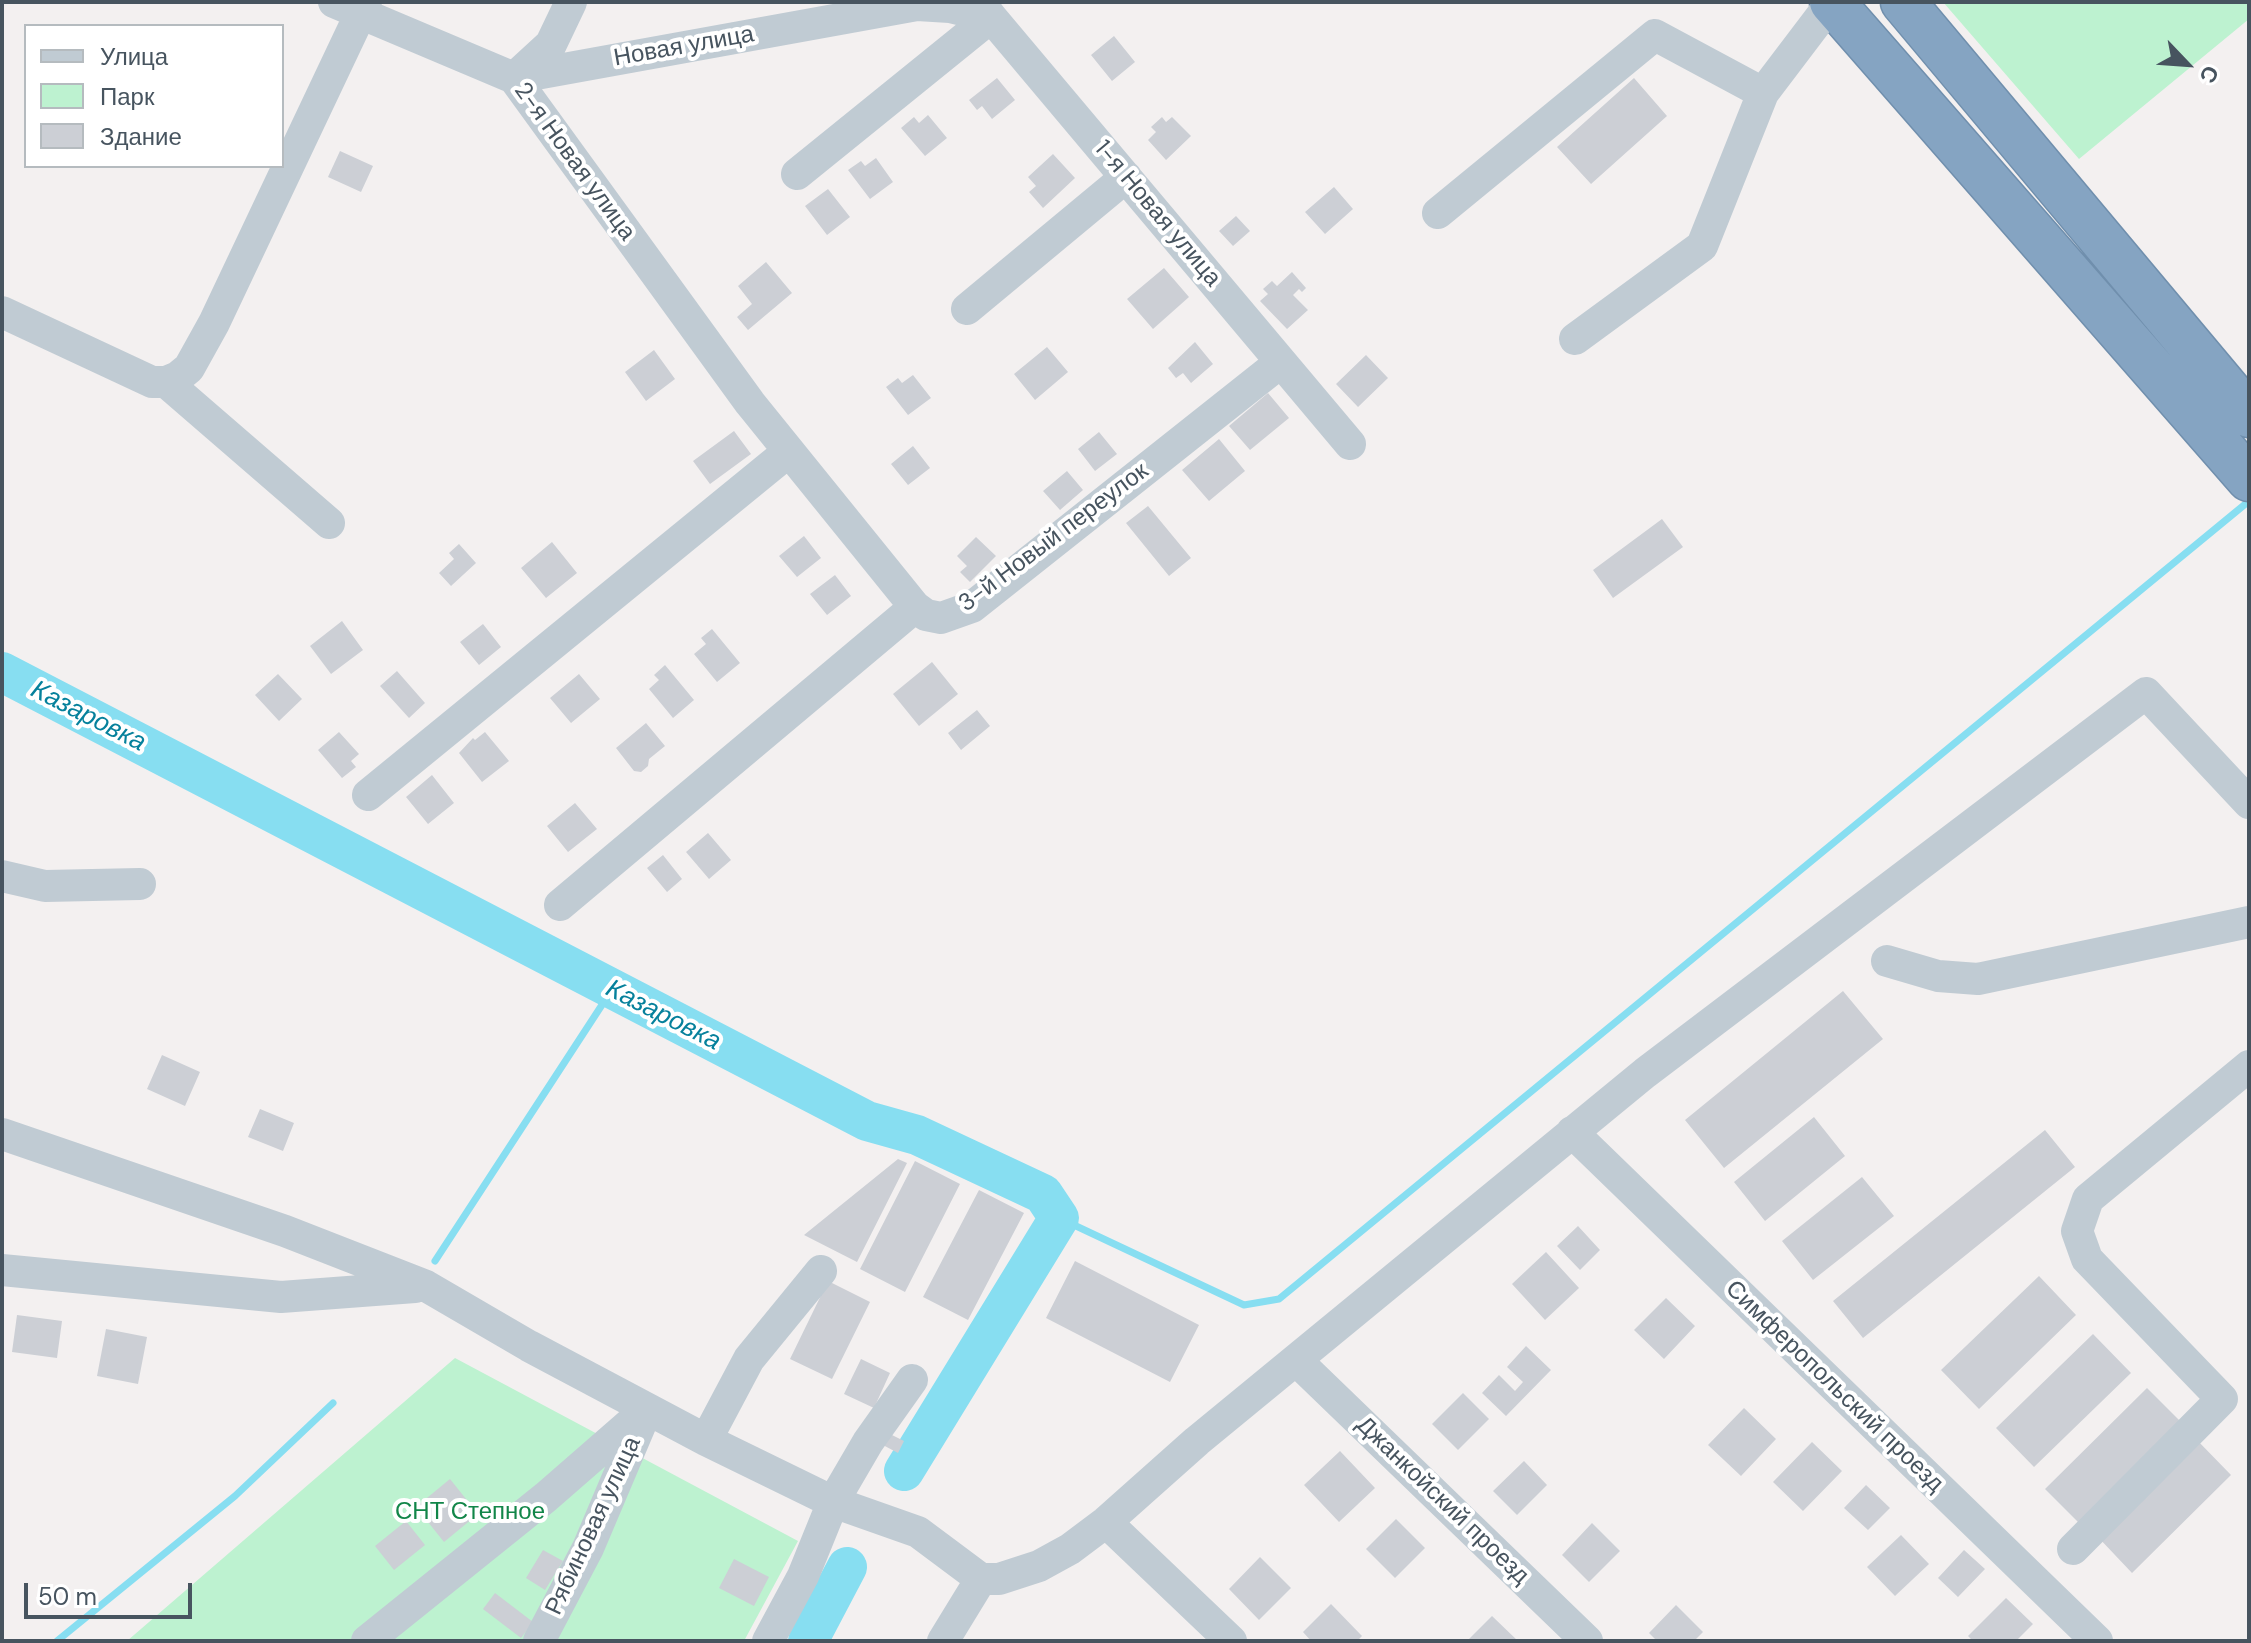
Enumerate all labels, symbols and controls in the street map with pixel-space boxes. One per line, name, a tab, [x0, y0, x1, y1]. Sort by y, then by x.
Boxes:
street label: Новая улица	[612, 21, 756, 73]
legend	[24, 24, 284, 168]
north arrow	[2147, 24, 2227, 104]
text: Улица	[100, 41, 168, 72]
text: С	[2193, 61, 2226, 88]
street label: 2-я Новая улица	[507, 77, 641, 247]
text: Парк	[100, 81, 154, 112]
text: Здание	[100, 121, 182, 152]
street label: 1-я Новая улица	[1088, 135, 1226, 293]
street label: 3-й Новый переулок	[954, 457, 1154, 619]
water label: Казаровка	[25, 675, 151, 759]
water label: Казаровка	[600, 974, 726, 1058]
street label: Симферопольский проезд	[1719, 1275, 1949, 1499]
street label: Джанкойский проезд	[1350, 1411, 1534, 1591]
street label: Рябиновая улица	[540, 1432, 648, 1620]
park label: СНТ Степное	[395, 1499, 545, 1527]
scale bar	[28, 1567, 196, 1617]
text: 50 m	[38, 1581, 97, 1612]

